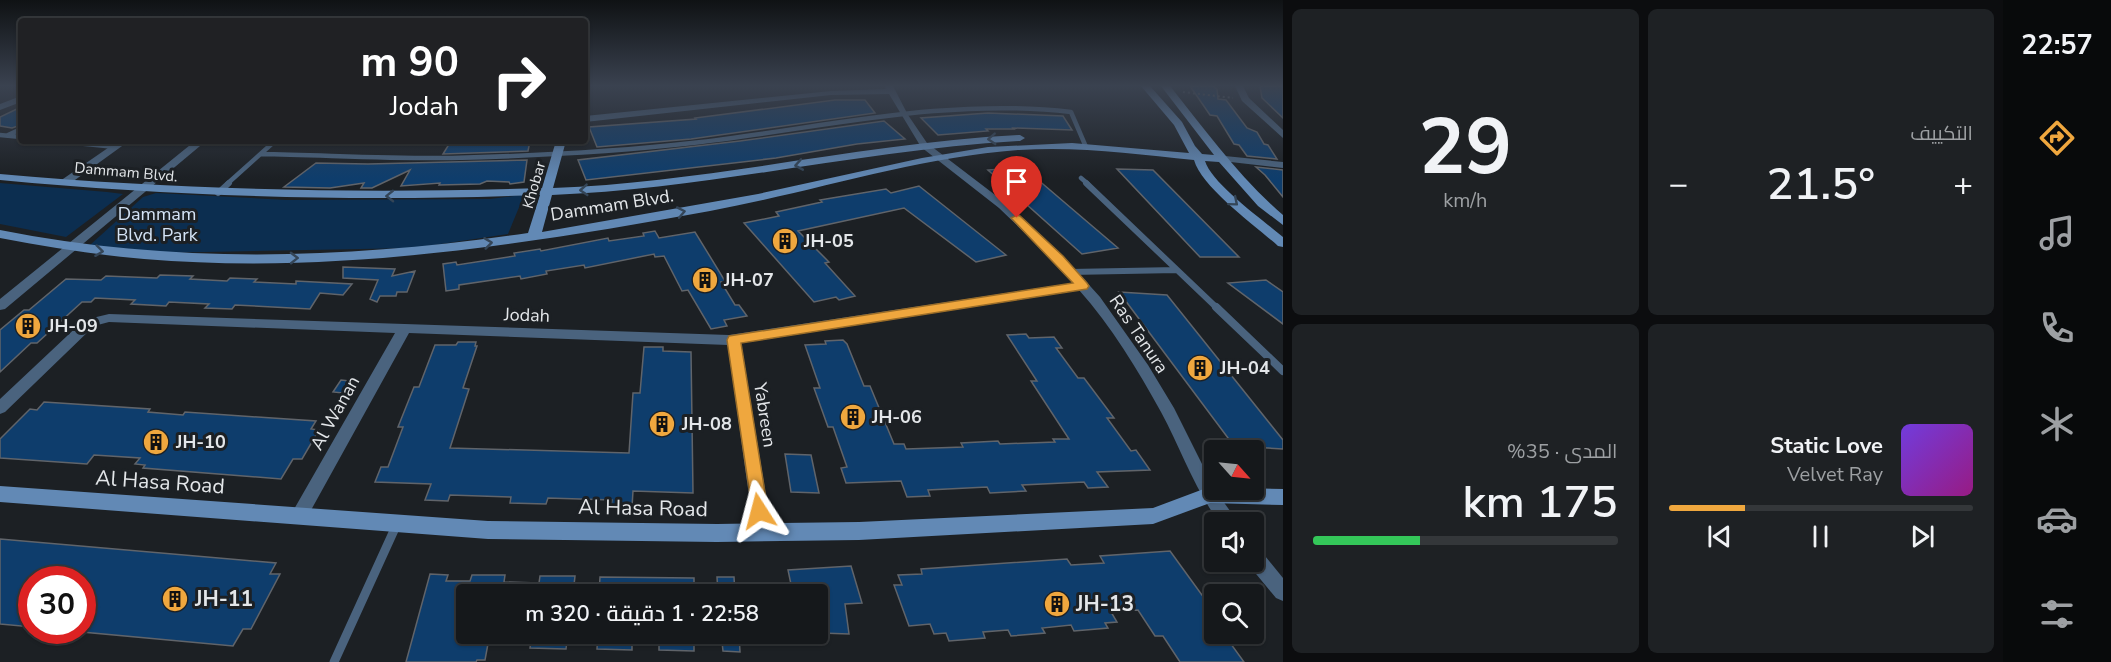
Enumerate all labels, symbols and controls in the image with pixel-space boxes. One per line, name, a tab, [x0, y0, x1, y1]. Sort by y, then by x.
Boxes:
text: 22:57	[2021, 27, 2093, 64]
text: 90 m	[360, 34, 459, 91]
icon: right	[480, 42, 558, 120]
text: Jodah	[390, 88, 459, 125]
text: 29	[1418, 94, 1512, 201]
icon: directions	[2036, 117, 2078, 159]
text: التكييف	[1910, 120, 1973, 147]
one-way arrow	[987, 133, 996, 146]
text: 21.5°	[1766, 154, 1875, 215]
pin	[991, 156, 1042, 218]
street label: Dammam Blvd.	[74, 158, 178, 186]
street label: Khobar	[518, 158, 550, 211]
one-way arrow	[794, 158, 804, 171]
text: −	[1669, 162, 1688, 207]
text: +	[1953, 162, 1973, 207]
icon: arrive	[1000, 165, 1033, 198]
street label: Dammam Blvd.	[549, 183, 675, 227]
one-way arrow	[580, 183, 589, 196]
text: km/h	[1443, 187, 1487, 214]
one-way arrow	[385, 190, 394, 202]
one-way arrow	[1227, 195, 1238, 206]
park label: Dammam Blvd. Park	[116, 202, 199, 247]
one-way arrow	[675, 206, 685, 219]
icon: music	[2036, 212, 2078, 254]
building icon: JH-05	[770, 226, 800, 256]
place label: JH-05	[803, 229, 854, 253]
one-way arrow	[484, 238, 493, 250]
one-way arrow	[95, 244, 104, 256]
one-way arrow	[289, 252, 298, 264]
building icon: JH-07	[690, 265, 720, 295]
place label: JH-07	[723, 268, 774, 292]
street label: Ras Tanura	[1104, 290, 1174, 378]
street label: Jodah	[503, 302, 550, 328]
icon: phone	[2036, 307, 2078, 349]
building icon: JH-09	[13, 311, 43, 341]
place label: JH-09	[47, 314, 98, 338]
building icon: JH-04	[1185, 353, 1215, 383]
place label: JH-04	[1219, 356, 1270, 380]
street label: Al Wanan	[305, 372, 365, 454]
street label: Yabreen	[748, 380, 782, 449]
building icon: JH-06	[838, 402, 868, 432]
icon: climate	[2036, 403, 2078, 445]
place label: JH-06	[871, 405, 922, 429]
building icon: JH-08	[647, 409, 677, 439]
place label: JH-08	[681, 412, 732, 436]
building icon: JH-10	[141, 427, 171, 457]
place label: JH-10	[175, 430, 226, 454]
text: Static Love	[1770, 431, 1883, 461]
text: المدى · 35%	[1507, 438, 1618, 465]
north arrow	[1204, 440, 1264, 500]
map controls	[1204, 440, 1264, 644]
text: Velvet Ray	[1787, 461, 1883, 488]
street label: Al Hasa Road	[94, 464, 226, 500]
text: 175 km	[1462, 472, 1618, 533]
position arrow	[727, 479, 791, 543]
street label: Al Hasa Road	[578, 493, 708, 523]
icon: car	[2036, 498, 2078, 540]
button: sound	[1204, 512, 1264, 572]
icon: previous	[1703, 520, 1736, 553]
icon: pause	[1804, 520, 1837, 553]
icon: next	[1906, 520, 1939, 553]
speed limit sign: 30	[18, 566, 96, 644]
building icon: JH-11	[160, 584, 190, 614]
button: search	[1204, 584, 1264, 644]
place label: JH-11	[194, 585, 253, 613]
building icon: JH-13	[1042, 589, 1072, 619]
place label: JH-13	[1075, 590, 1134, 618]
icon: filters	[2036, 593, 2078, 635]
text: 22:58 · 1 دقيقة · 320 m	[525, 599, 759, 629]

